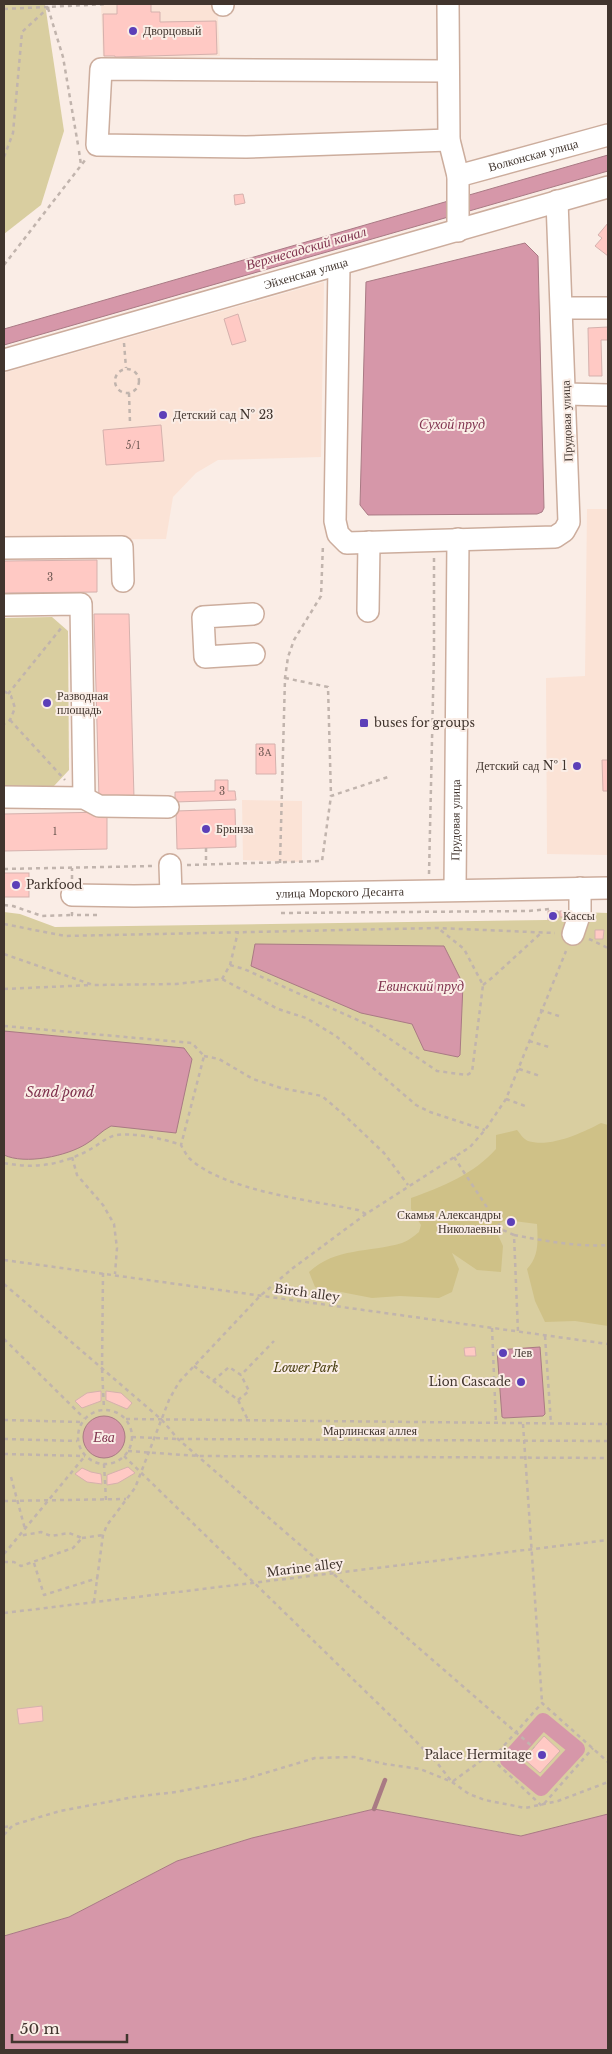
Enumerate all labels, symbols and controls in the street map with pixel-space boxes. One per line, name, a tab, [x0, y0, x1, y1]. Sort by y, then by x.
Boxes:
place label: Дворцовый	[143, 23, 202, 38]
marker: Дворцовый	[127, 25, 139, 37]
street label: Волконская улица	[487, 135, 580, 174]
water label: Верхнесадский канал	[244, 222, 368, 274]
street label: Эйхенская улица	[262, 254, 350, 292]
street label: Прудовая улица	[558, 379, 575, 462]
place label: Детский сад № 23	[173, 407, 274, 422]
marker: Детский сад № 23	[157, 409, 169, 421]
water label: Сухой пруд	[419, 415, 485, 433]
house number: 5/1	[126, 439, 140, 452]
house number: 3	[47, 571, 53, 584]
place label: Разводная площадь	[57, 688, 109, 717]
marker: Разводная площадь	[41, 697, 53, 709]
place label: buses for groups	[373, 715, 475, 730]
marker: buses for groups	[358, 717, 370, 729]
house number: 3А	[258, 746, 272, 759]
place label: Детский сад № 1	[476, 758, 567, 773]
marker: Детский сад № 1	[571, 760, 583, 772]
street label: Прудовая улица	[447, 779, 463, 861]
house number: 3	[219, 785, 225, 798]
place label: Брынза	[216, 821, 254, 836]
marker: Брынза	[200, 823, 212, 835]
house number: 1	[53, 825, 57, 838]
place label: Parkfood	[26, 877, 82, 892]
marker: Parkfood	[10, 879, 22, 891]
street label: улица Морского Десанта	[276, 883, 405, 901]
place label: Кассы	[563, 908, 595, 923]
marker: Кассы	[547, 910, 559, 922]
water label: Евинский пруд	[377, 977, 464, 995]
water label: Sand pond	[26, 1083, 95, 1101]
place label: Скамья Александры Николаевны	[397, 1207, 501, 1236]
marker: Скамья Александры Николаевны	[505, 1216, 517, 1228]
street label: Birch alley	[273, 1280, 341, 1305]
place label: Лев	[513, 1345, 532, 1360]
marker: Лев	[497, 1347, 509, 1359]
park label: Lower Park	[272, 1360, 339, 1375]
place label: Lion Cascade	[429, 1374, 511, 1389]
marker: Lion Cascade	[515, 1376, 527, 1388]
street label: Марлинская аллея	[323, 1423, 418, 1438]
water label: Ева	[92, 1428, 115, 1446]
street label: Marine alley	[266, 1555, 344, 1580]
place label: Palace Hermitage	[424, 1747, 532, 1762]
marker: Palace Hermitage	[536, 1749, 548, 1761]
scale bar	[12, 2012, 128, 2044]
text: 50 m	[20, 2019, 60, 2038]

